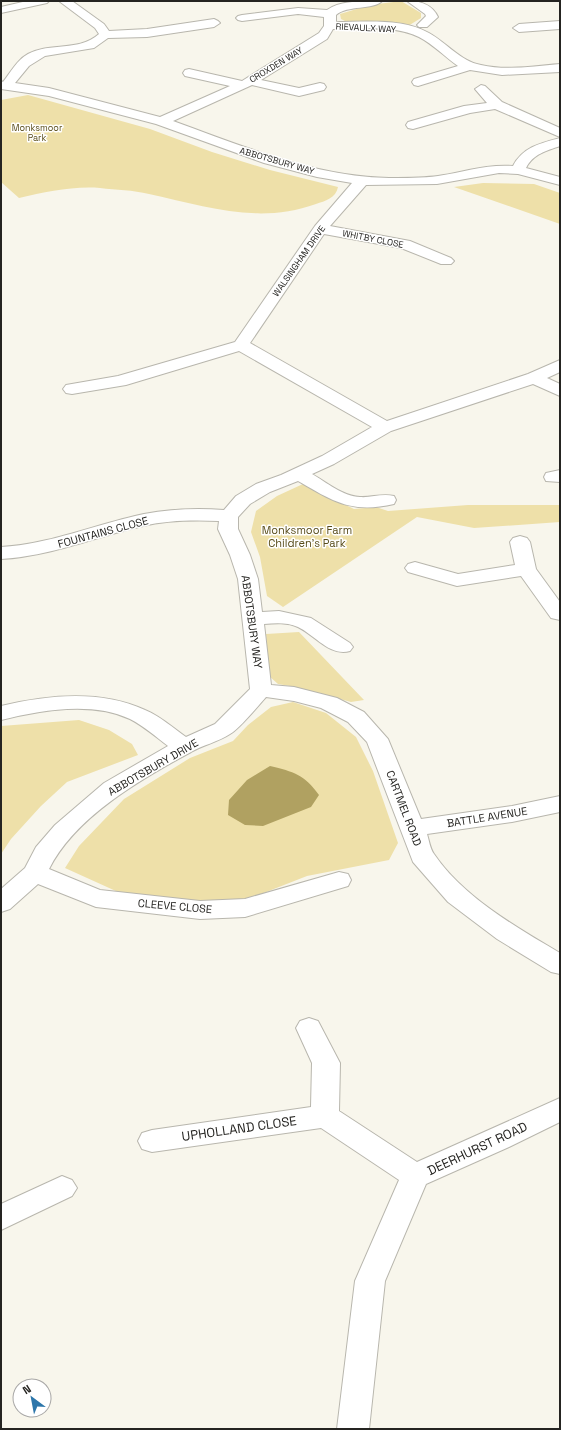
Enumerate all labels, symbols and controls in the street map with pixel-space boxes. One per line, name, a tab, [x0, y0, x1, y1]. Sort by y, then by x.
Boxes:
street label: RIEVAULX WAY	[335, 20, 397, 36]
street label: CROXDEN WAY	[247, 44, 305, 86]
park label: Monksmoor Park	[12, 122, 63, 144]
street label: ABBOTSBURY WAY	[238, 145, 316, 178]
street label: WALSINGHAM DRIVE	[270, 223, 328, 299]
street label: WHITBY CLOSE	[341, 227, 405, 251]
street label: FOUNTAINS CLOSE	[56, 513, 150, 551]
park label: Monksmoor Farm Children's Park	[262, 523, 352, 550]
street label: ABBOTSBURY WAY	[239, 574, 266, 670]
street label: ABBOTSBURY DRIVE	[105, 735, 201, 799]
street label: CARTMEL ROAD	[383, 768, 425, 848]
street label: BATTLE AVENUE	[446, 804, 528, 830]
street label: CLEEVE CLOSE	[137, 896, 213, 916]
street label: UPHOLLAND CLOSE	[181, 1112, 298, 1145]
street label: DEERHURST ROAD	[424, 1118, 530, 1179]
north arrow	[12, 1378, 52, 1418]
text: N	[20, 1382, 34, 1397]

